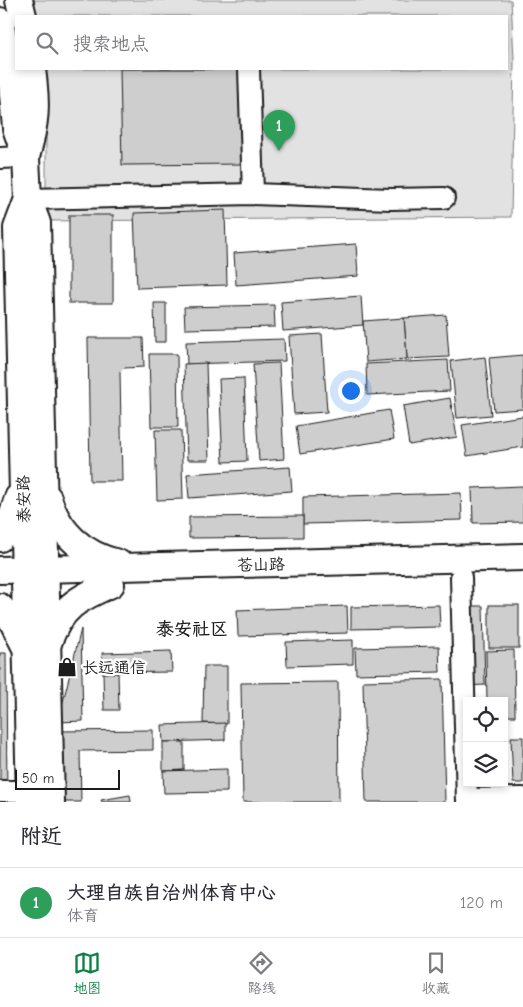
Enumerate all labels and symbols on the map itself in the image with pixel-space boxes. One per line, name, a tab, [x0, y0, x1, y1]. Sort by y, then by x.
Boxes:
pin: 1	[263, 110, 295, 151]
your location	[338, 378, 364, 404]
street label: 泰安路	[15, 475, 33, 523]
street label: 苍山路	[237, 556, 285, 574]
district label: 泰安社区	[156, 619, 228, 640]
shop icon: 长远通信	[56, 656, 78, 678]
place label: 长远通信	[82, 659, 146, 677]
scale bar	[15, 767, 120, 790]

